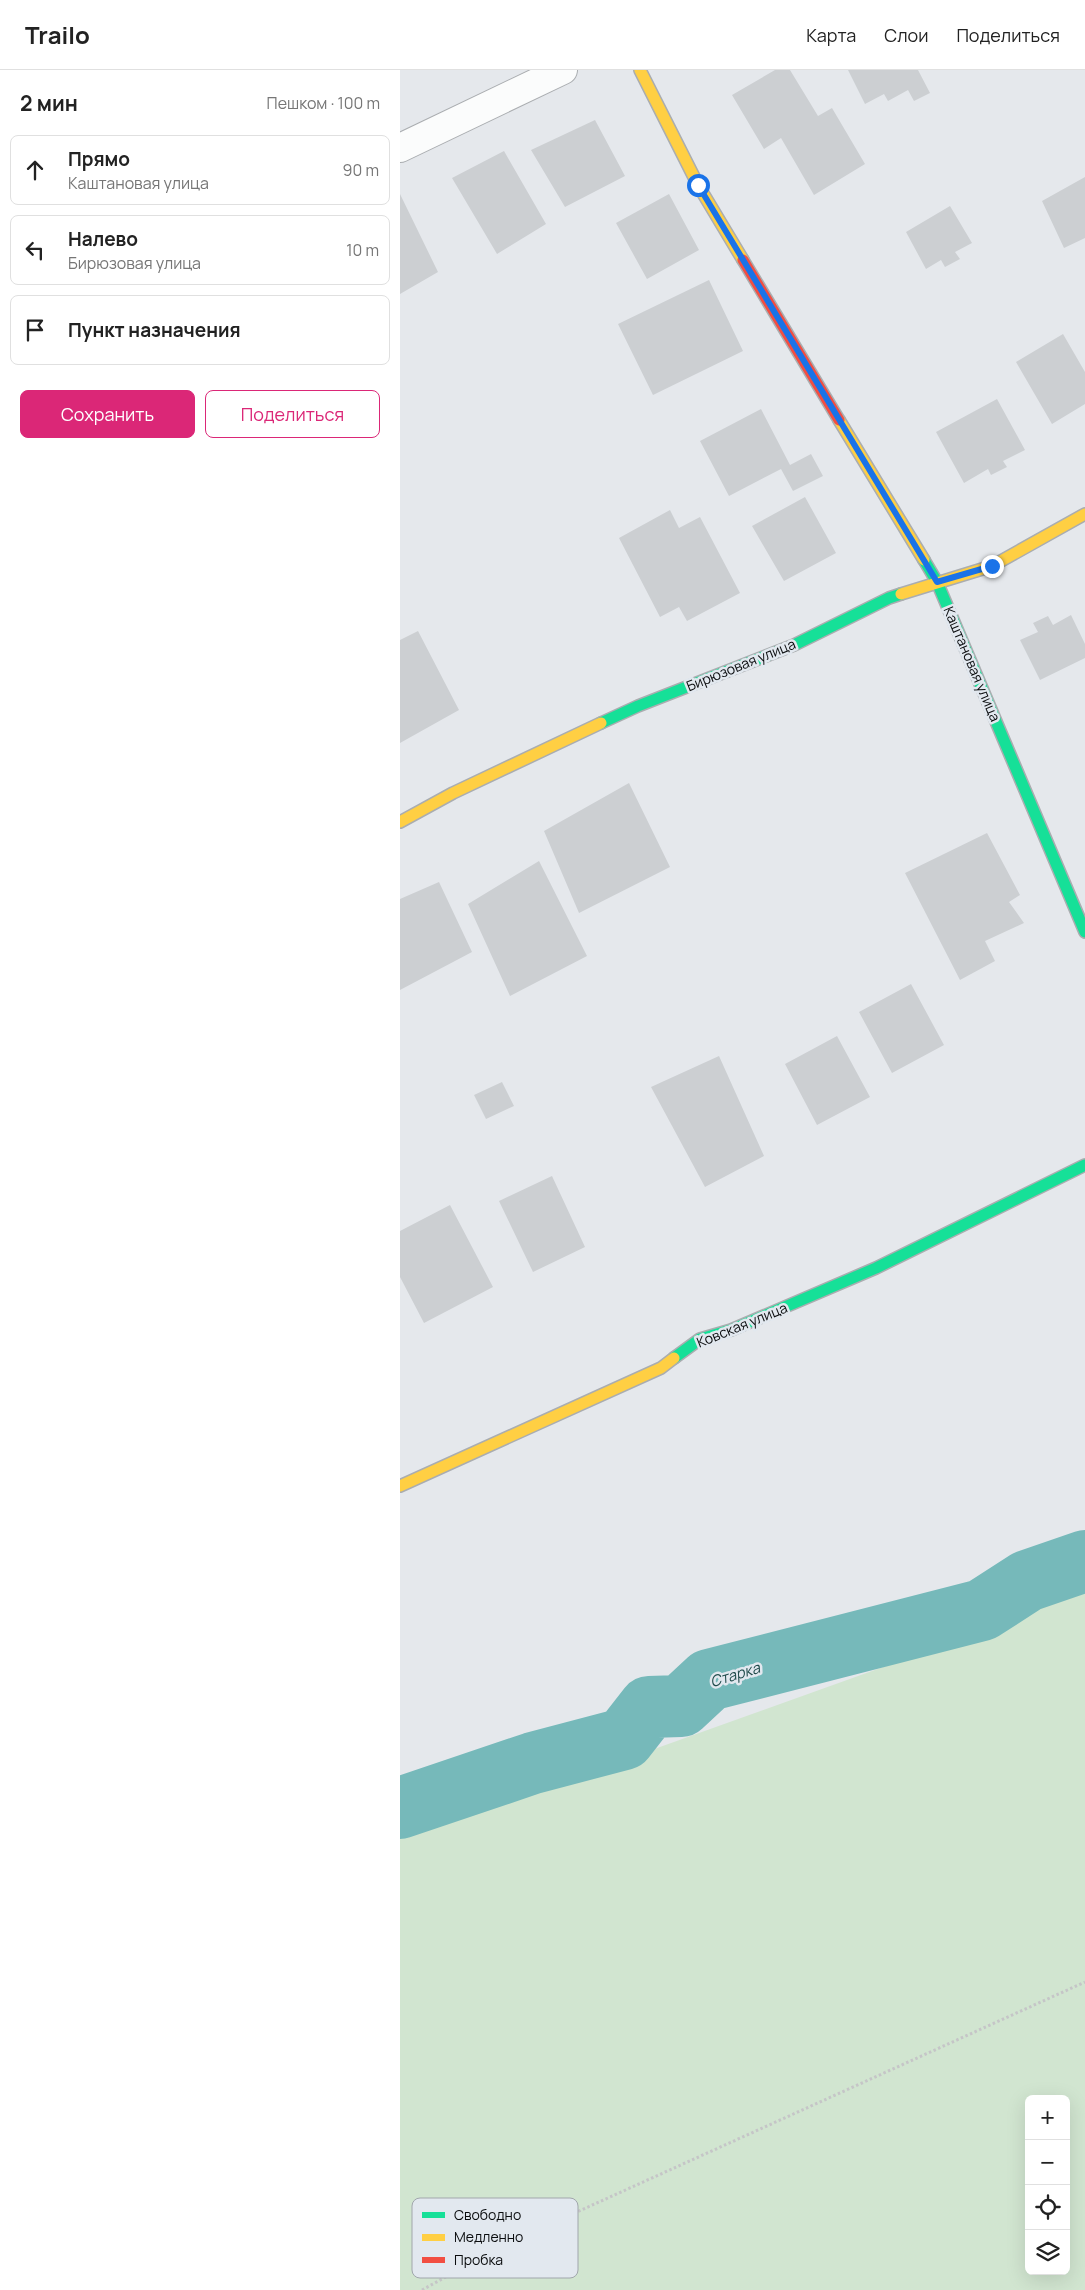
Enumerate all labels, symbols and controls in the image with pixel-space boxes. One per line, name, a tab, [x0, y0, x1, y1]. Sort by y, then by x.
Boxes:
text: Trailo	[25, 18, 90, 51]
text: Карта	[806, 23, 856, 47]
text: Слои	[884, 23, 928, 47]
text: Поделиться	[956, 23, 1060, 47]
text: 2 мин	[20, 89, 78, 117]
text: Пешком · 100 m	[267, 92, 380, 114]
text: Прямо	[68, 146, 130, 172]
icon: ahead	[21, 156, 49, 184]
text: 90 m	[343, 159, 379, 181]
text: Каштановая улица	[68, 172, 209, 194]
route start	[687, 174, 710, 197]
text: Налево	[68, 226, 138, 252]
icon: left	[21, 236, 49, 264]
text: 10 m	[346, 239, 379, 261]
text: Бирюзовая улица	[68, 252, 201, 274]
icon: arrive	[21, 316, 49, 344]
text: Пункт назначения	[68, 317, 241, 343]
button: Сохранить	[20, 390, 195, 438]
button: Поделиться	[205, 390, 380, 438]
route end	[981, 555, 1004, 578]
street label: Каштановая улица	[940, 603, 1005, 724]
street label: Бирюзовая улица	[683, 634, 798, 695]
street label: Ковская улица	[694, 1298, 790, 1351]
water label: Старка	[707, 1657, 763, 1692]
map controls	[1025, 2095, 1070, 2275]
button: +	[1025, 2095, 1070, 2140]
button: −	[1025, 2140, 1070, 2185]
button: locate	[1025, 2185, 1070, 2230]
legend	[412, 2198, 578, 2278]
text: Свободно	[454, 2205, 521, 2224]
text: Медленно	[454, 2227, 523, 2246]
button: layers	[1025, 2230, 1070, 2275]
text: Пробка	[454, 2250, 503, 2269]

